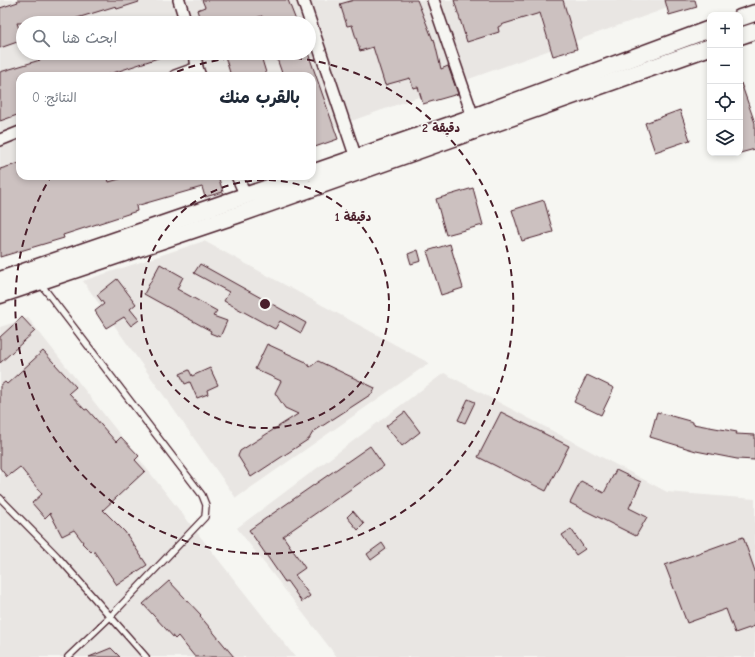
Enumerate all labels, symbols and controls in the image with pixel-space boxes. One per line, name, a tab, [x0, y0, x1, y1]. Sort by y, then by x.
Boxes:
map controls	[707, 12, 743, 156]
button: +	[707, 12, 743, 48]
search box	[16, 16, 316, 60]
icon: search	[30, 27, 52, 49]
text: ابحث هنا	[62, 29, 117, 47]
button: −	[707, 48, 743, 84]
button: locate	[707, 84, 743, 120]
text: بالقرب منك	[219, 88, 300, 107]
text: النتائج: 0	[32, 90, 77, 105]
button: layers	[707, 120, 743, 156]
text: 2 دقيقة	[422, 121, 460, 135]
text: 1 دقيقة	[335, 210, 372, 224]
centre of rings	[258, 297, 272, 311]

